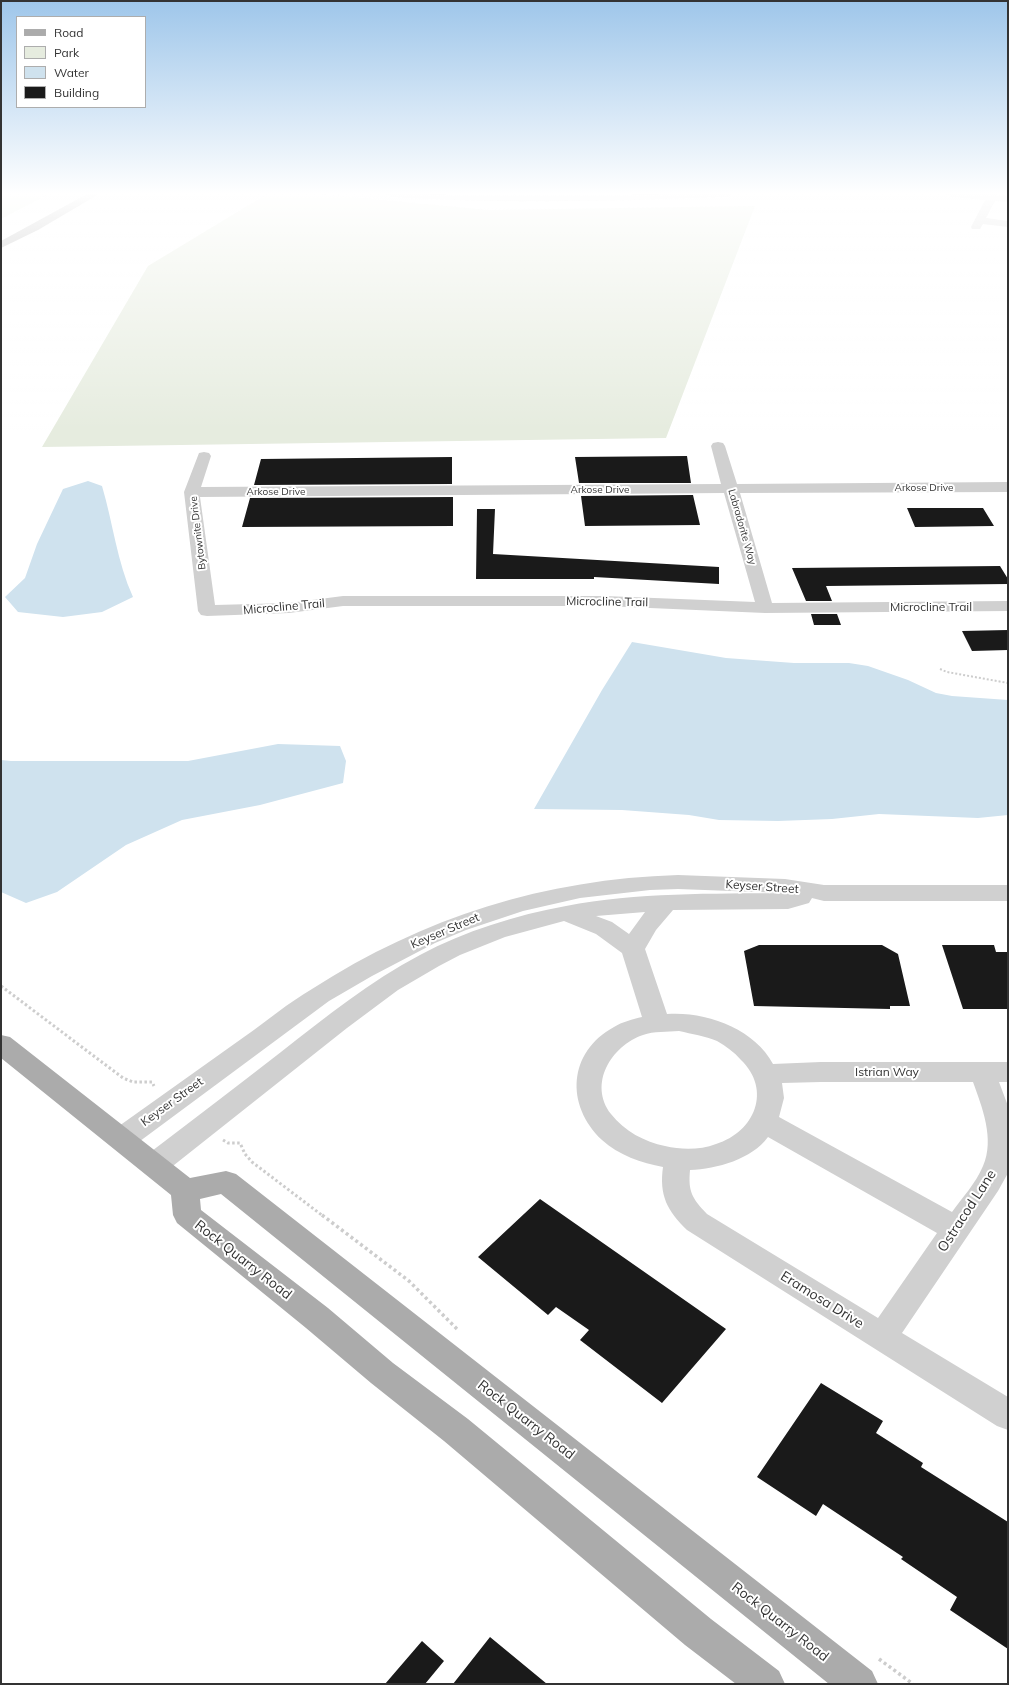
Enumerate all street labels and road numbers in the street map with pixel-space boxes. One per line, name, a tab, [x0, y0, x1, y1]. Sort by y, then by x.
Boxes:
street label: Arkose Drive	[895, 482, 953, 494]
street label: Arkose Drive	[571, 484, 629, 496]
street label: Arkose Drive	[247, 486, 305, 498]
street label: Labradorite Way	[725, 488, 759, 566]
street label: Bytownite Drive	[188, 496, 208, 570]
street label: Microcline Trail	[566, 594, 648, 610]
street label: Microcline Trail	[242, 596, 326, 618]
street label: Microcline Trail	[890, 600, 972, 614]
street label: Keyser Street	[725, 877, 799, 897]
street label: Keyser Street	[408, 910, 482, 952]
street label: Istrian Way	[855, 1065, 919, 1079]
street label: Keyser Street	[138, 1075, 206, 1129]
street label: Ostracod Lane	[934, 1167, 1000, 1255]
street label: Rock Quarry Road	[191, 1217, 295, 1303]
street label: Eramosa Drive	[777, 1268, 867, 1332]
street label: Rock Quarry Road	[474, 1377, 578, 1463]
street label: Rock Quarry Road	[728, 1579, 832, 1665]

